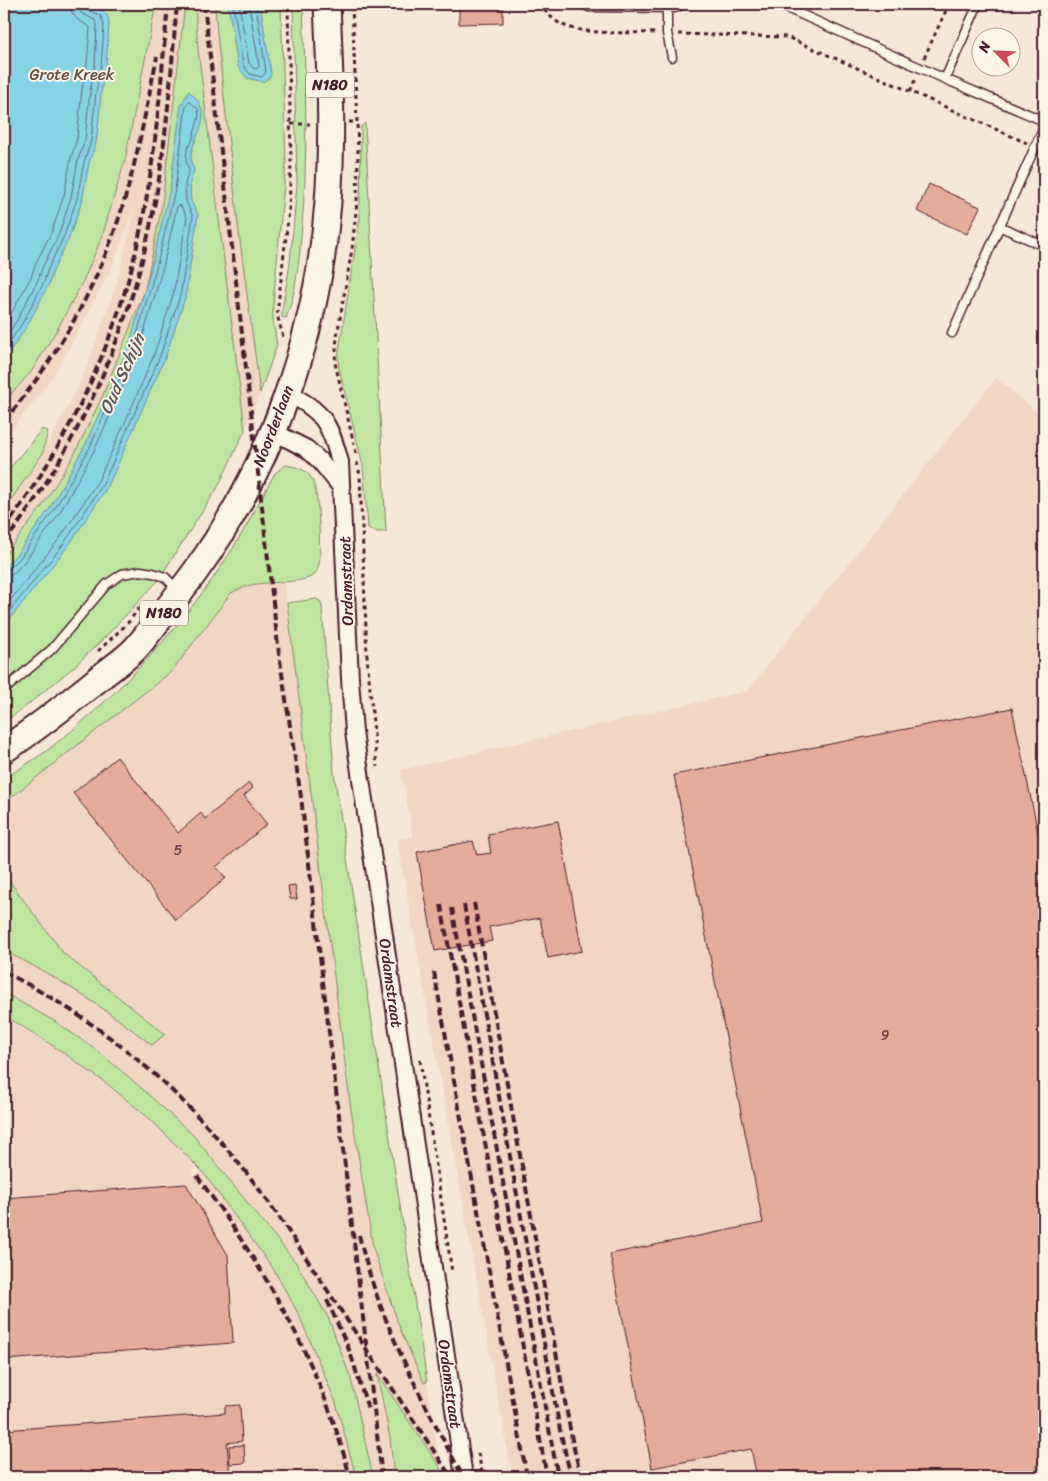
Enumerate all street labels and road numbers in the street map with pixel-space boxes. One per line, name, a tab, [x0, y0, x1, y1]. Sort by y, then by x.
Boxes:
road number: N180	[306, 72, 354, 98]
street label: Noorderlaan	[244, 380, 302, 471]
street label: Ordamstraat	[330, 536, 362, 626]
road number: N180	[140, 600, 188, 626]
street label: Ordamstraat	[370, 937, 412, 1029]
street label: Ordamstraat	[429, 1338, 471, 1430]

